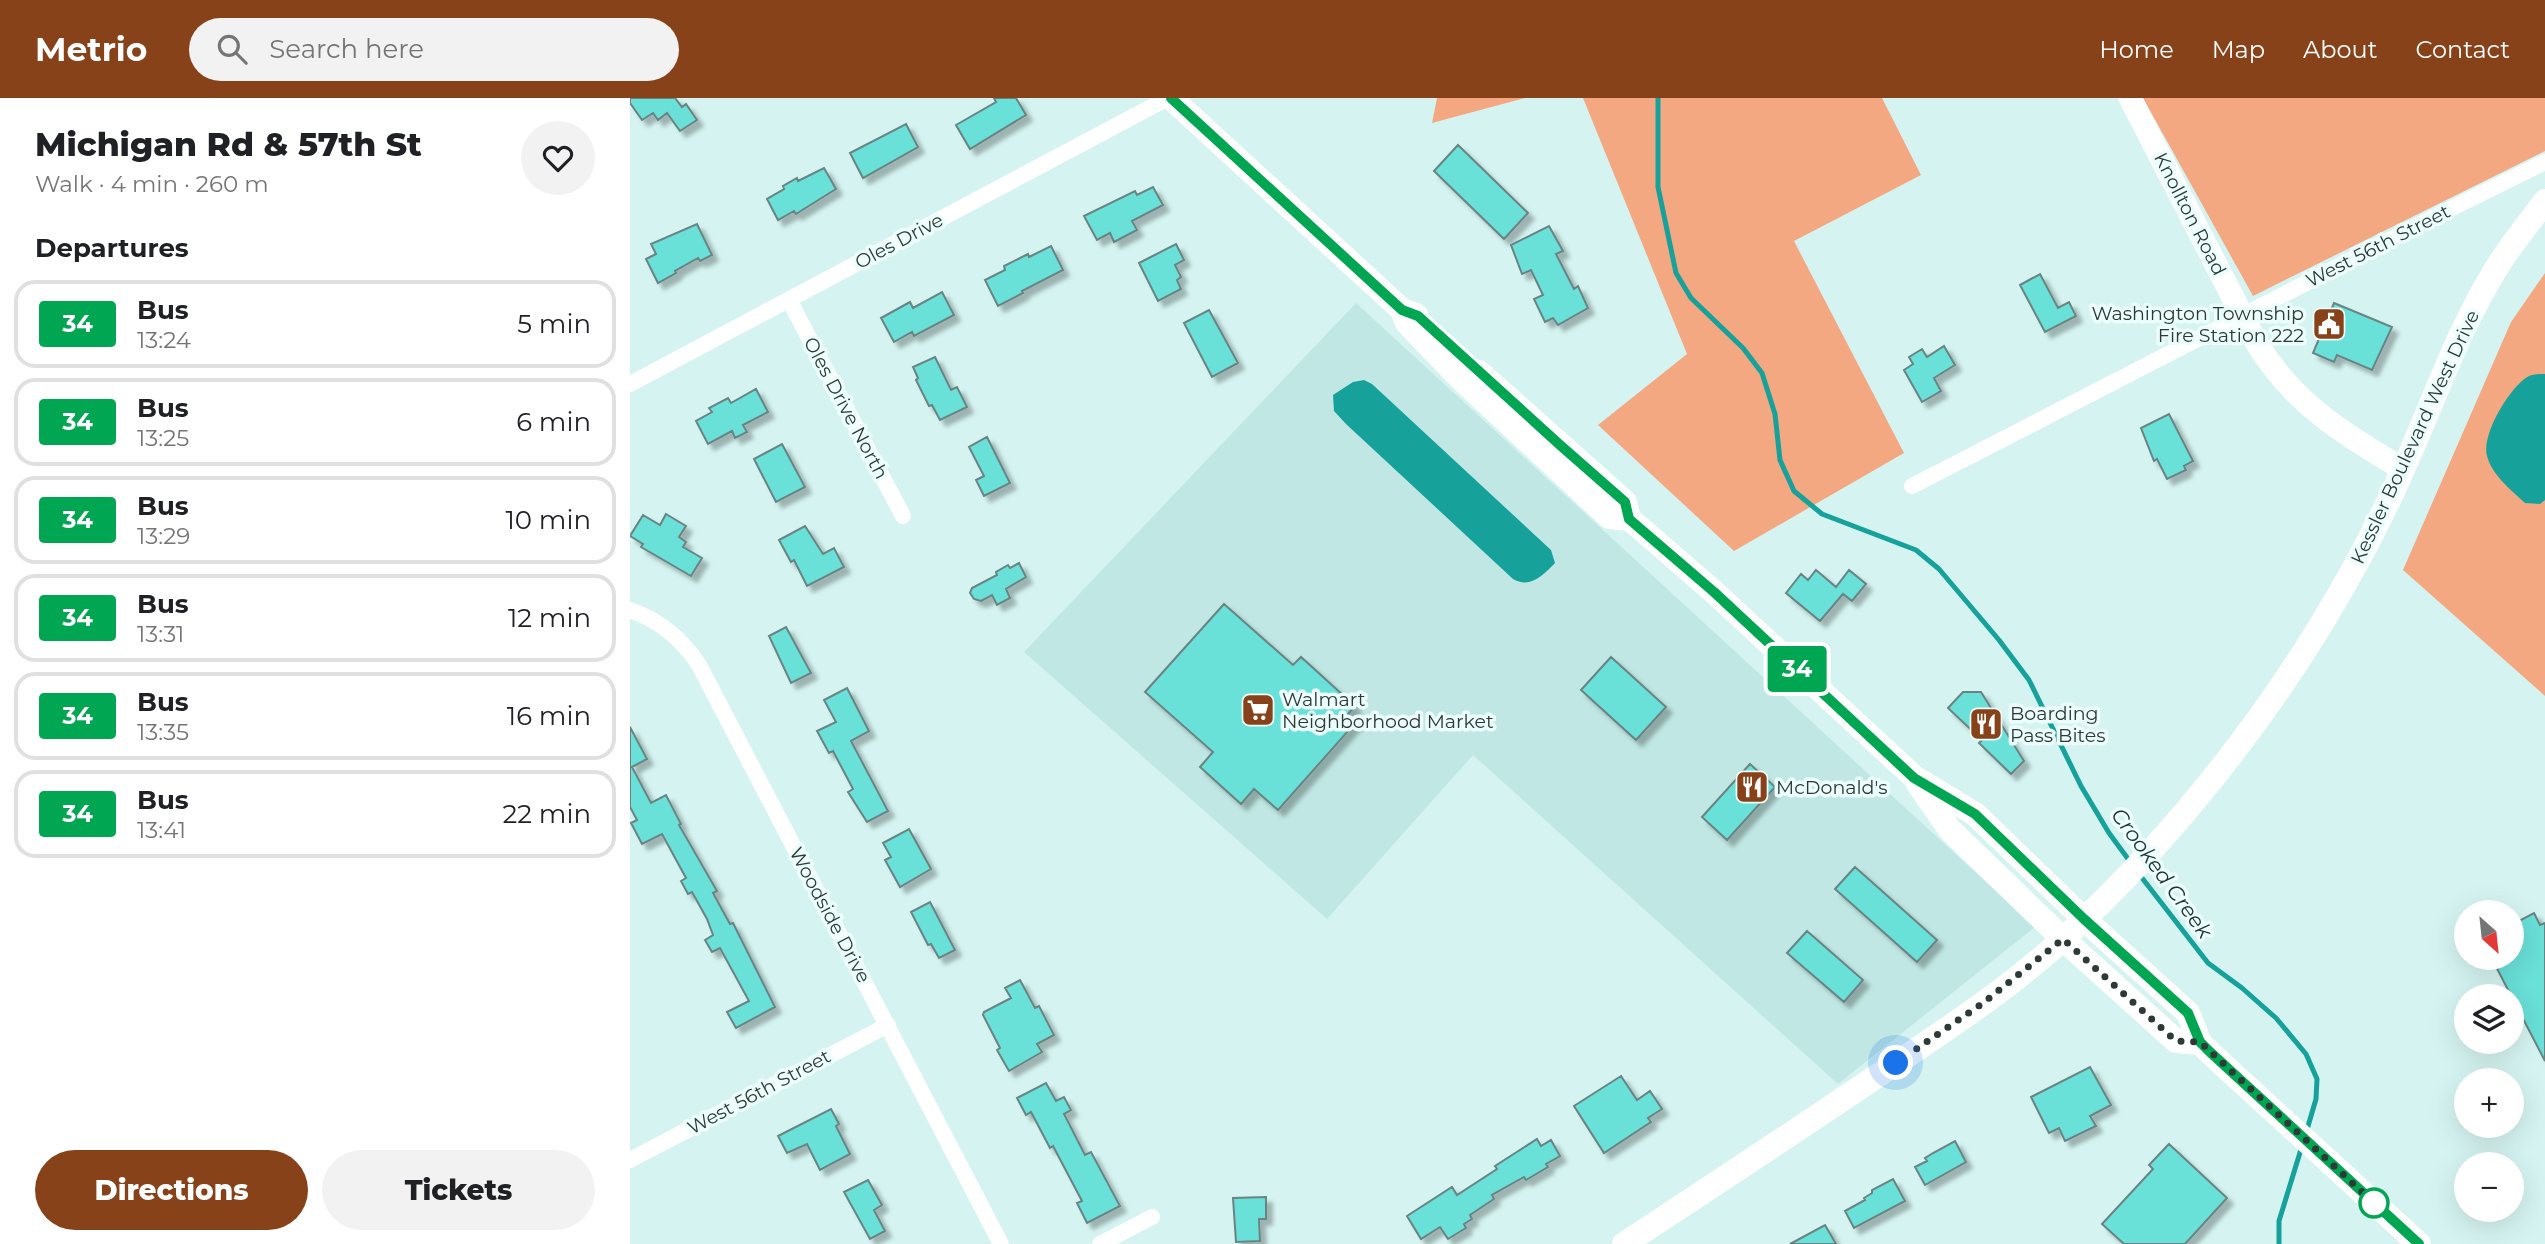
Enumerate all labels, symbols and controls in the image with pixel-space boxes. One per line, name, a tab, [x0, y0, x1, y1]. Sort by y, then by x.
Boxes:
search box	[189, 18, 679, 81]
text: Metrio	[35, 29, 147, 69]
icon: search	[213, 30, 251, 68]
text: Search here	[269, 33, 424, 65]
text: Home	[2099, 35, 2174, 64]
text: Map	[2212, 35, 2265, 64]
text: About	[2303, 35, 2377, 64]
text: Contact	[2415, 35, 2510, 64]
button: heart	[521, 121, 595, 195]
text: Michigan Rd & 57th St	[35, 124, 422, 164]
street label: Knollton Road	[2149, 149, 2231, 279]
text: Walk · 4 min · 260 m	[35, 170, 269, 198]
street label: West 56th Street	[2302, 200, 2454, 292]
street label: Oles Drive	[851, 208, 947, 274]
text: Departures	[35, 232, 189, 264]
text: Bus	[137, 294, 189, 326]
place label: Washington Township Fire Station 222	[2091, 302, 2304, 347]
public building icon: Washington Township Fire Station 222	[2310, 305, 2348, 343]
street label: Kessler Boulevard West Drive	[2346, 306, 2484, 568]
text: 5 min	[517, 308, 591, 340]
text: 34	[62, 309, 93, 338]
text: 13:24	[137, 326, 191, 354]
street label: Oles Drive North	[799, 333, 893, 483]
text: Bus	[137, 392, 189, 424]
text: 6 min	[516, 406, 591, 438]
text: 34	[62, 407, 93, 436]
text: 13:25	[137, 424, 189, 452]
text: Bus	[137, 490, 189, 522]
text: 10 min	[505, 504, 591, 536]
text: 34	[62, 505, 93, 534]
text: 13:29	[137, 522, 190, 550]
text: Bus	[137, 588, 189, 620]
text: 12 min	[508, 602, 591, 634]
text: 34	[62, 603, 93, 632]
text: 13:31	[137, 620, 184, 648]
line badge: 34	[1766, 646, 1828, 692]
text: 34	[1782, 654, 1812, 683]
text: Bus	[137, 686, 189, 718]
place label: Walmart Neighborhood Market	[1282, 688, 1494, 733]
supermarket icon: Walmart Neighborhood Market	[1239, 691, 1277, 729]
text: 16 min	[507, 700, 591, 732]
text: 34	[62, 701, 93, 730]
place label: Boarding Pass Bites	[2010, 702, 2105, 747]
restaurant icon: Boarding Pass Bites	[1967, 705, 2005, 743]
text: 13:35	[137, 718, 189, 746]
restaurant icon: McDonald's	[1733, 768, 1771, 806]
place label: McDonald's	[1776, 776, 1888, 799]
text: Bus	[137, 784, 189, 816]
text: 22 min	[502, 798, 591, 830]
text: 34	[62, 799, 93, 828]
water label: Crooked Creek	[2106, 803, 2219, 944]
text: 13:41	[137, 816, 186, 844]
street label: Woodside Drive	[785, 843, 875, 987]
north arrow	[2454, 900, 2524, 970]
map controls	[2454, 900, 2524, 1222]
button: layers	[2454, 984, 2524, 1054]
street label: West 56th Street	[683, 1044, 835, 1139]
your location	[1878, 1045, 1913, 1080]
button: +	[2454, 1068, 2524, 1138]
button: Directions	[35, 1150, 308, 1230]
button: Tickets	[322, 1150, 595, 1230]
button: −	[2454, 1152, 2524, 1222]
unlabelled marker	[2359, 1188, 2389, 1218]

